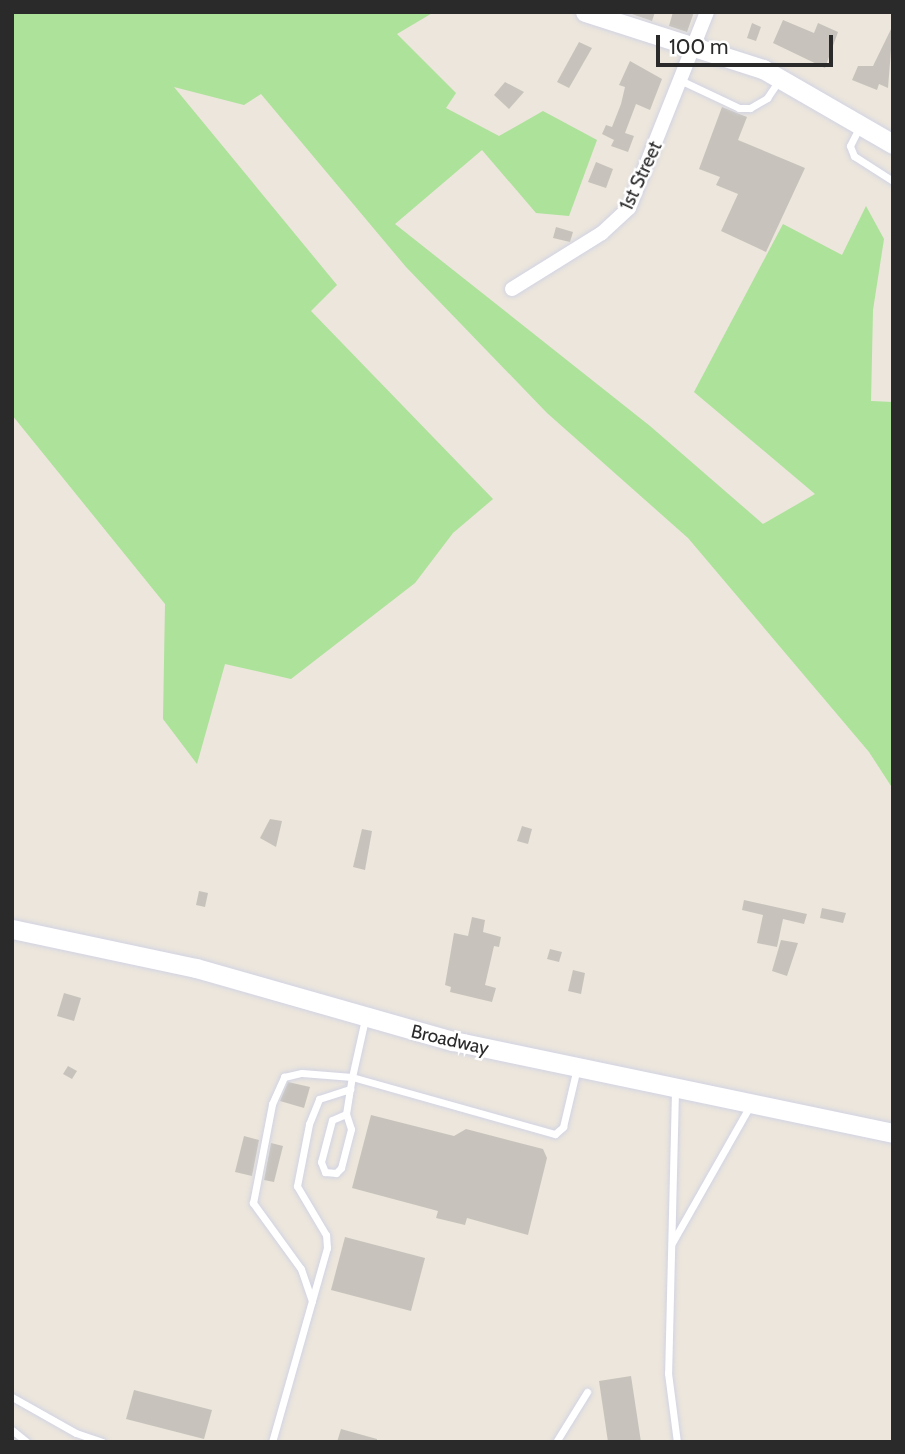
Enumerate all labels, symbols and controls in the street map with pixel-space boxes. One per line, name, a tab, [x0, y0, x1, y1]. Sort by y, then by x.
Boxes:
scale bar	[660, 21, 837, 65]
text: 100 m	[669, 34, 728, 59]
street label: 1st Street	[615, 138, 667, 214]
street label: Broadway	[409, 1020, 491, 1060]

